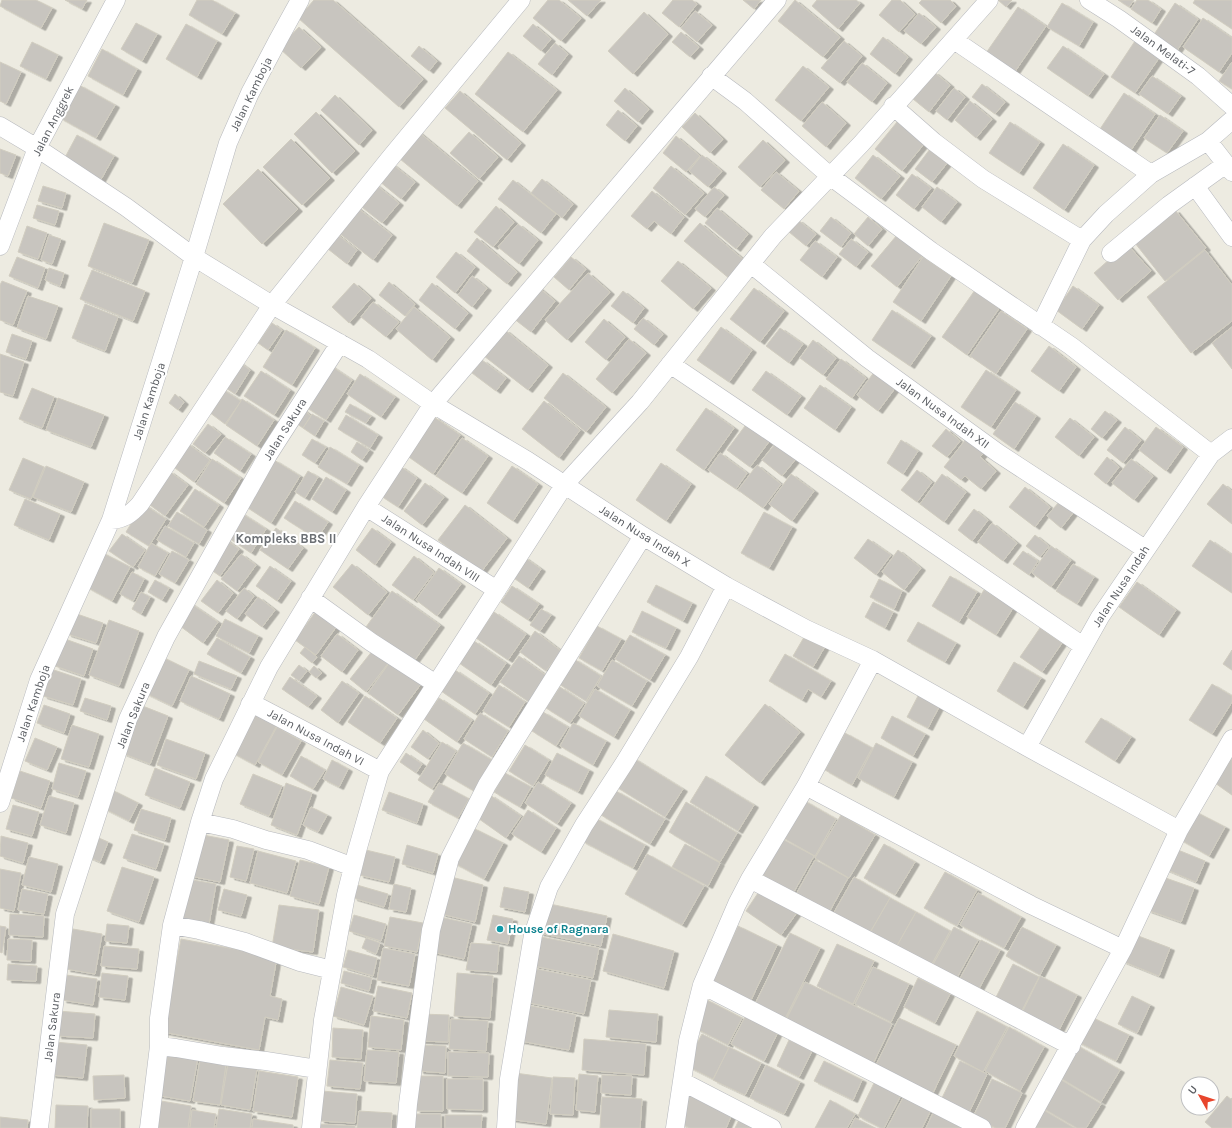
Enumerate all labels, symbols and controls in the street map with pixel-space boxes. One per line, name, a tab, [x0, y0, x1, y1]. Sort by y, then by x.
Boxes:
street label: Jalan Melati-7	[1128, 22, 1198, 78]
street label: Jalan Kamboja	[227, 55, 275, 133]
street label: Jalan Anggrek	[29, 84, 77, 158]
street label: Jalan Kamboja	[130, 360, 168, 442]
street label: Jalan Nusa Indah XII	[894, 375, 992, 451]
street label: Jalan Sakura	[260, 395, 310, 463]
street label: Jalan Nusa Indah X	[597, 502, 693, 570]
street label: Jalan Nusa Indah VIII	[379, 511, 483, 585]
district label: Kompleks BBS II	[235, 531, 337, 546]
street label: Jalan Nusa Indah	[1089, 543, 1153, 629]
street label: Jalan Kamboja	[13, 663, 53, 743]
street label: Jalan Sakura	[113, 680, 153, 750]
street label: Jalan Nusa Indah VI	[265, 706, 367, 768]
place label: House of Ragnara	[508, 922, 609, 936]
marker: House of Ragnara	[495, 924, 505, 934]
street label: Jalan Sakura	[41, 991, 63, 1063]
north arrow	[1180, 1076, 1220, 1116]
text: U	[1185, 1083, 1200, 1097]

